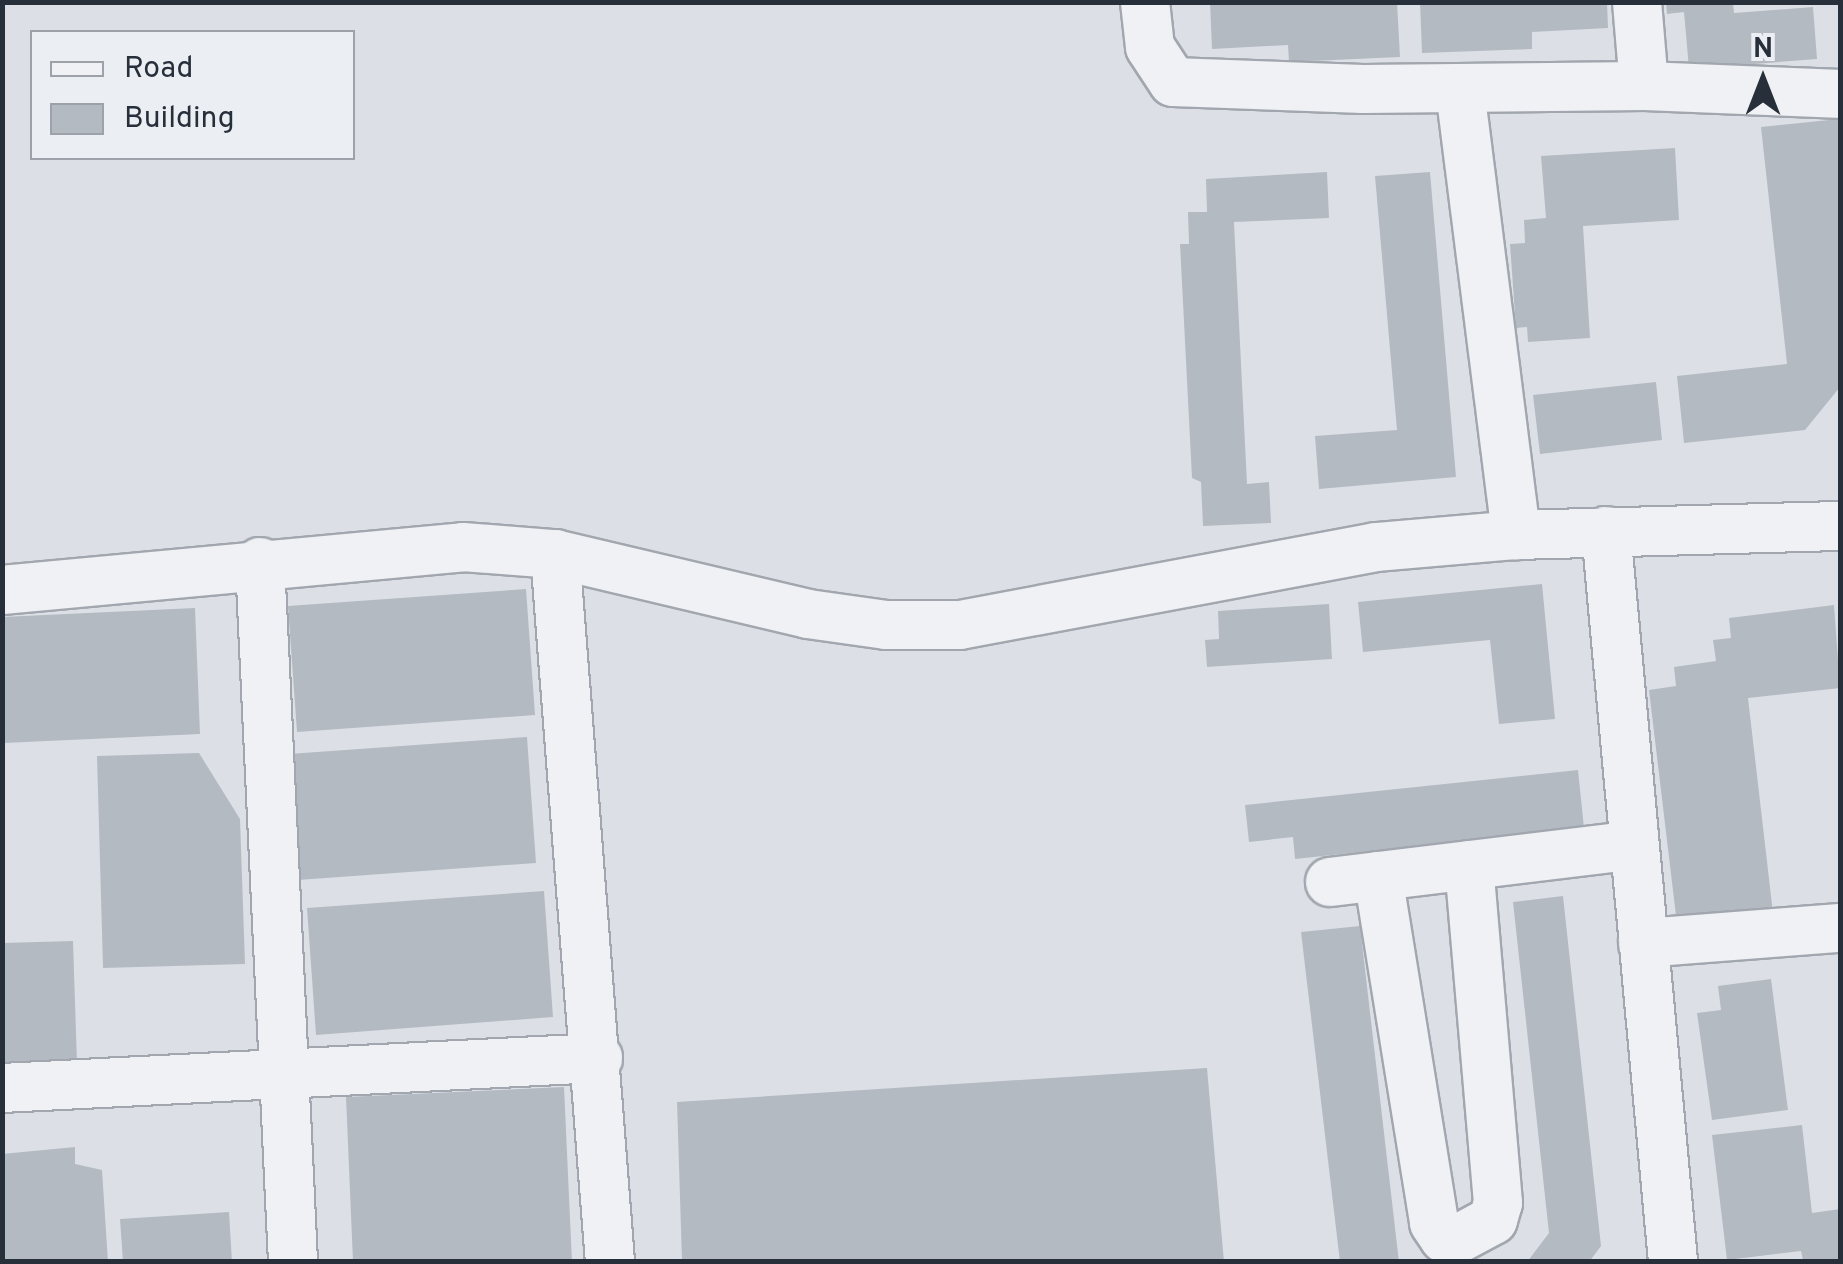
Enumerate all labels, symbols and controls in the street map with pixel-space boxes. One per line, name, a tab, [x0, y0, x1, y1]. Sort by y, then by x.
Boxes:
legend	[30, 30, 355, 160]
north arrow	[1713, 30, 1813, 130]
text: N	[1753, 32, 1773, 68]
text: Road	[124, 51, 193, 88]
text: Building	[124, 101, 235, 138]

